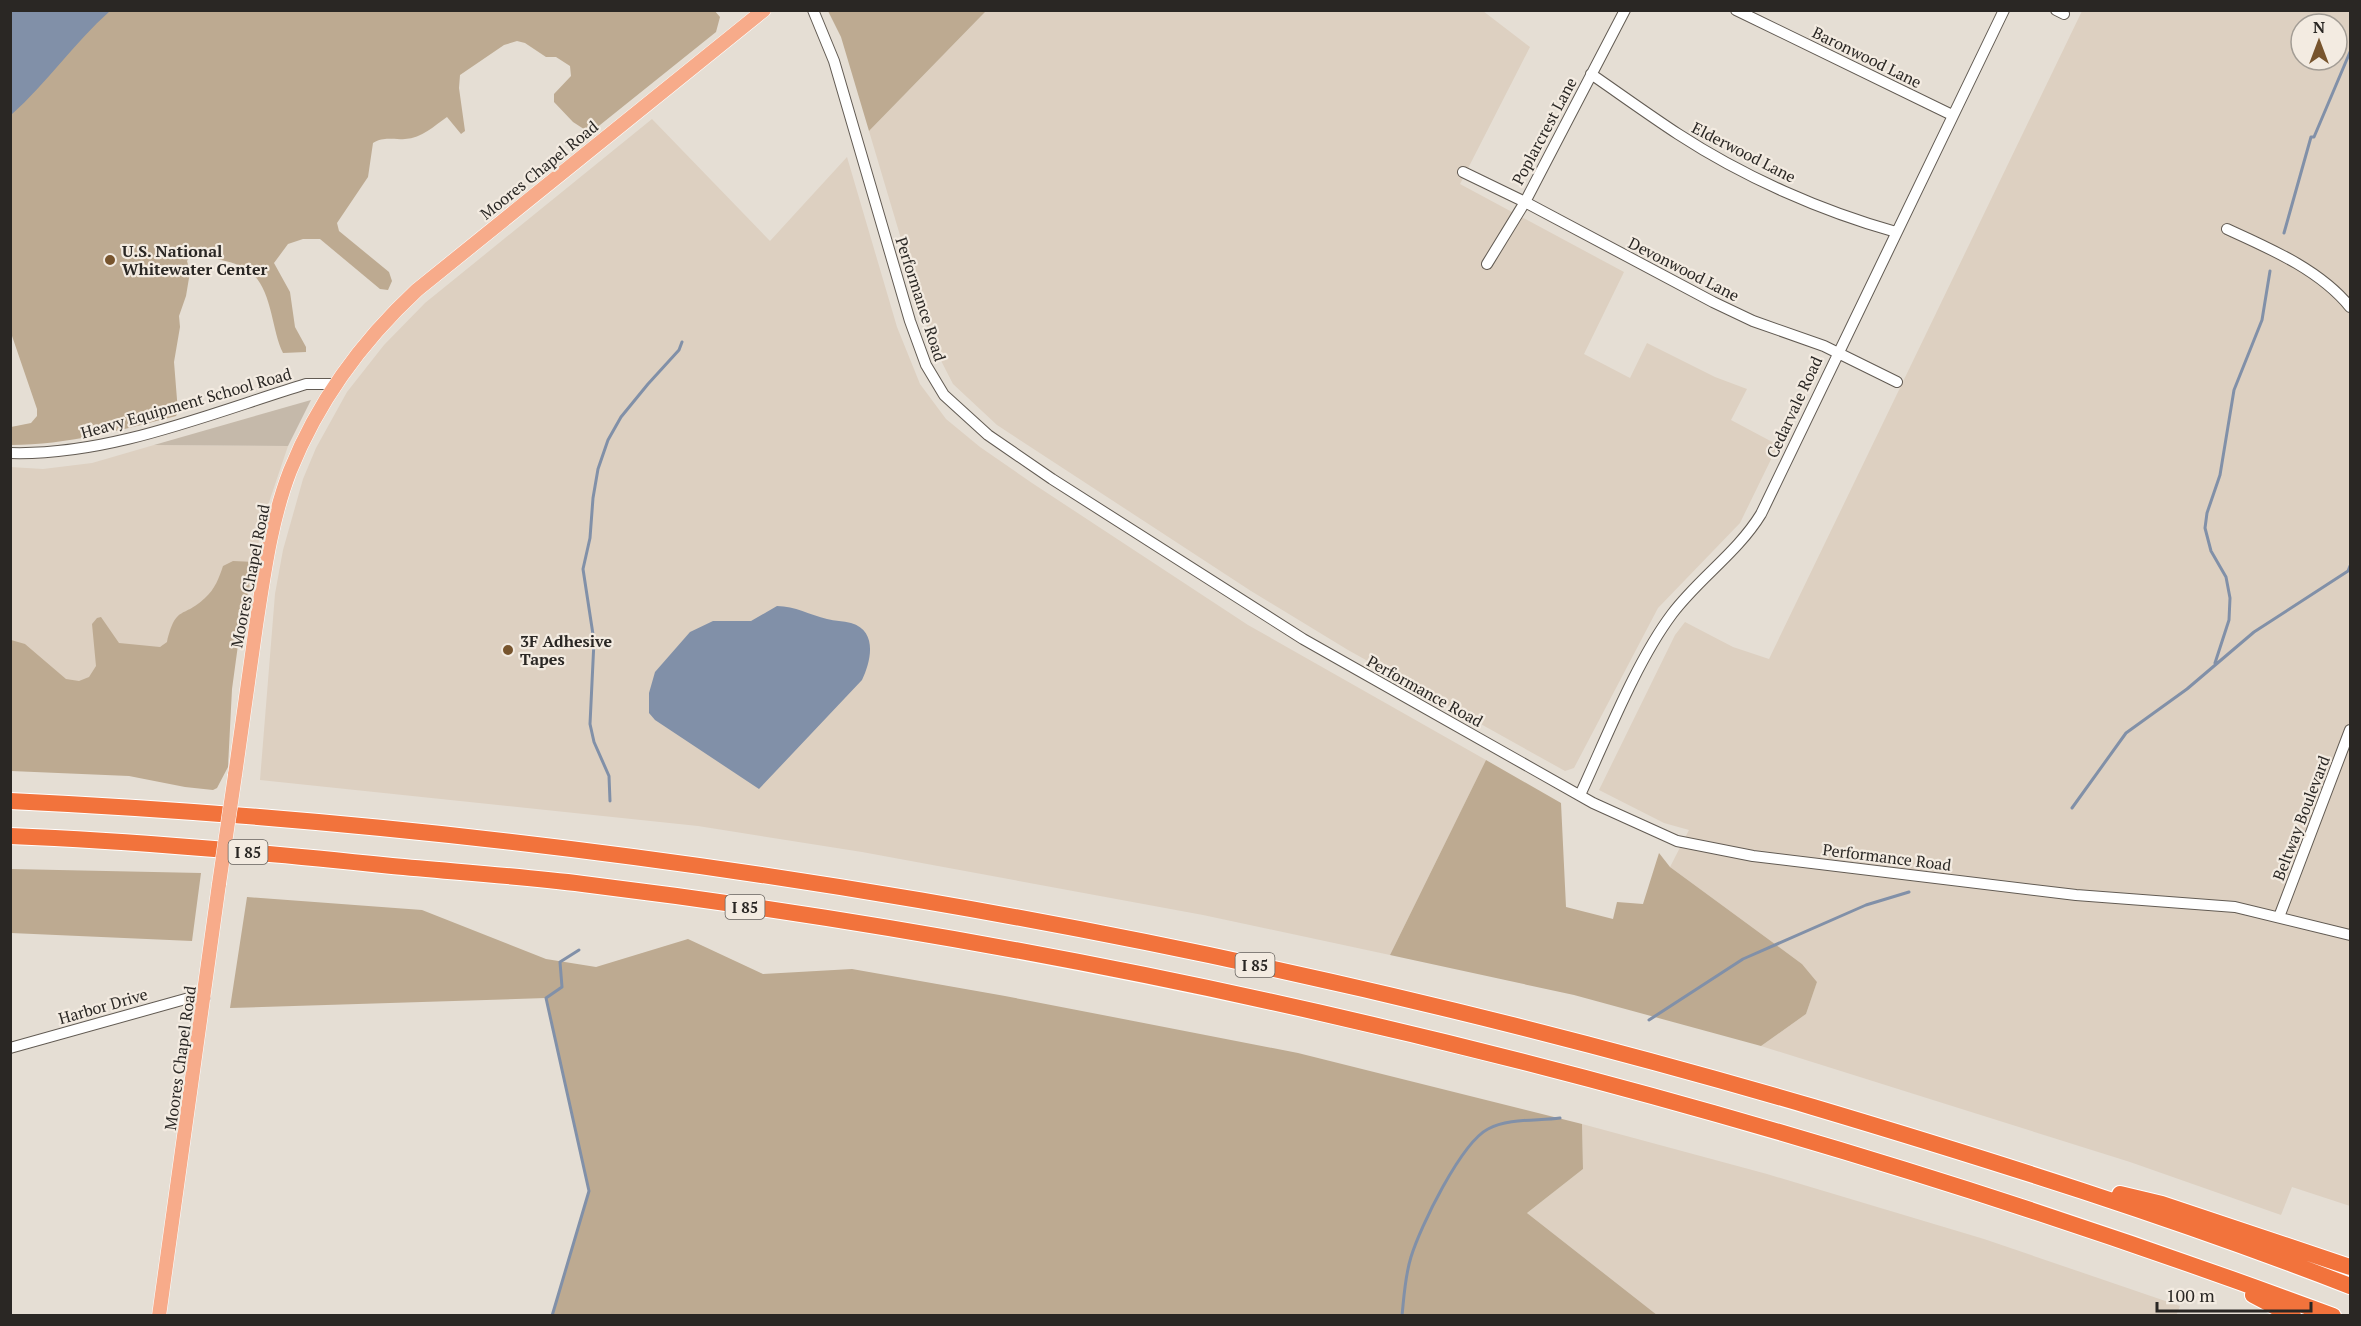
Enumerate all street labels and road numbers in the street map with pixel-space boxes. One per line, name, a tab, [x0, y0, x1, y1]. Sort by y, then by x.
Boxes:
street label: Baronwood Lane	[1809, 21, 1925, 93]
street label: Poplarcrest Lane	[1506, 73, 1582, 189]
street label: Moores Chapel Road	[475, 115, 603, 224]
street label: Elderwood Lane	[1688, 116, 1800, 188]
street label: Devonwood Lane	[1625, 232, 1743, 306]
street label: Performance Road	[891, 234, 952, 364]
street label: Cedarvale Road	[1761, 352, 1827, 461]
street label: Heavy Equipment School Road	[78, 362, 294, 444]
street label: Moores Chapel Road	[225, 502, 275, 650]
street label: Performance Road	[1363, 650, 1487, 732]
street label: Beltway Boulevard	[2267, 752, 2335, 884]
street label: Performance Road	[1821, 838, 1953, 876]
road number: I 85	[228, 840, 268, 864]
road number: I 85	[726, 895, 764, 919]
road number: I 85	[1236, 953, 1274, 977]
street label: Harbor Drive	[56, 983, 150, 1029]
street label: Moores Chapel Road	[159, 984, 201, 1132]

